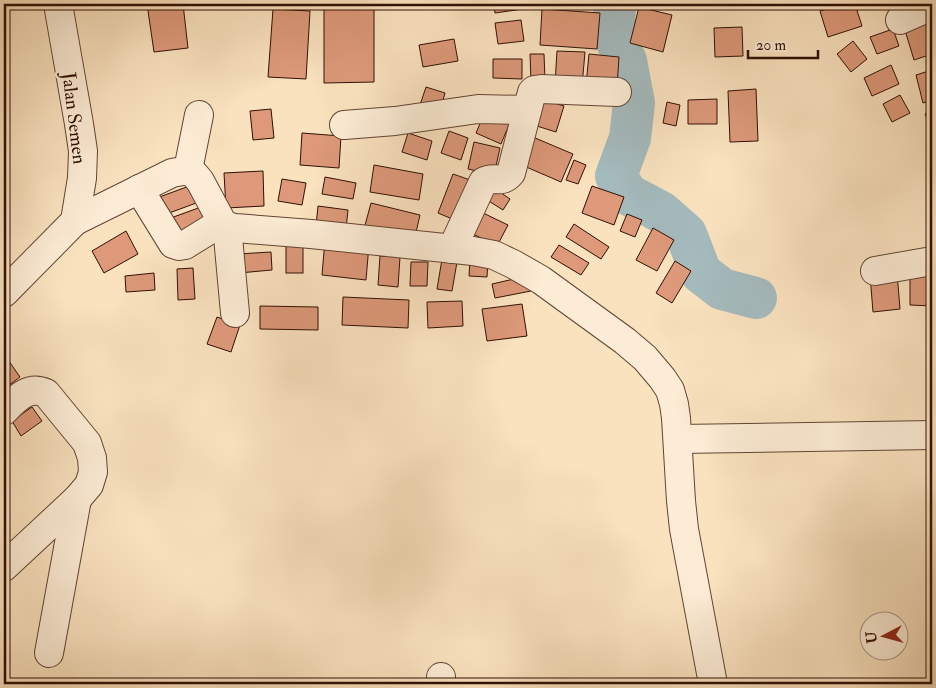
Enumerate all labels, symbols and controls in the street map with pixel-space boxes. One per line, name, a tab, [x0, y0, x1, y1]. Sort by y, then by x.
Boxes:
scale bar	[748, 28, 818, 60]
text: 20 m	[756, 36, 786, 55]
street label: Jalan Semen	[56, 70, 92, 166]
north arrow	[858, 610, 908, 660]
text: U	[862, 630, 881, 644]

